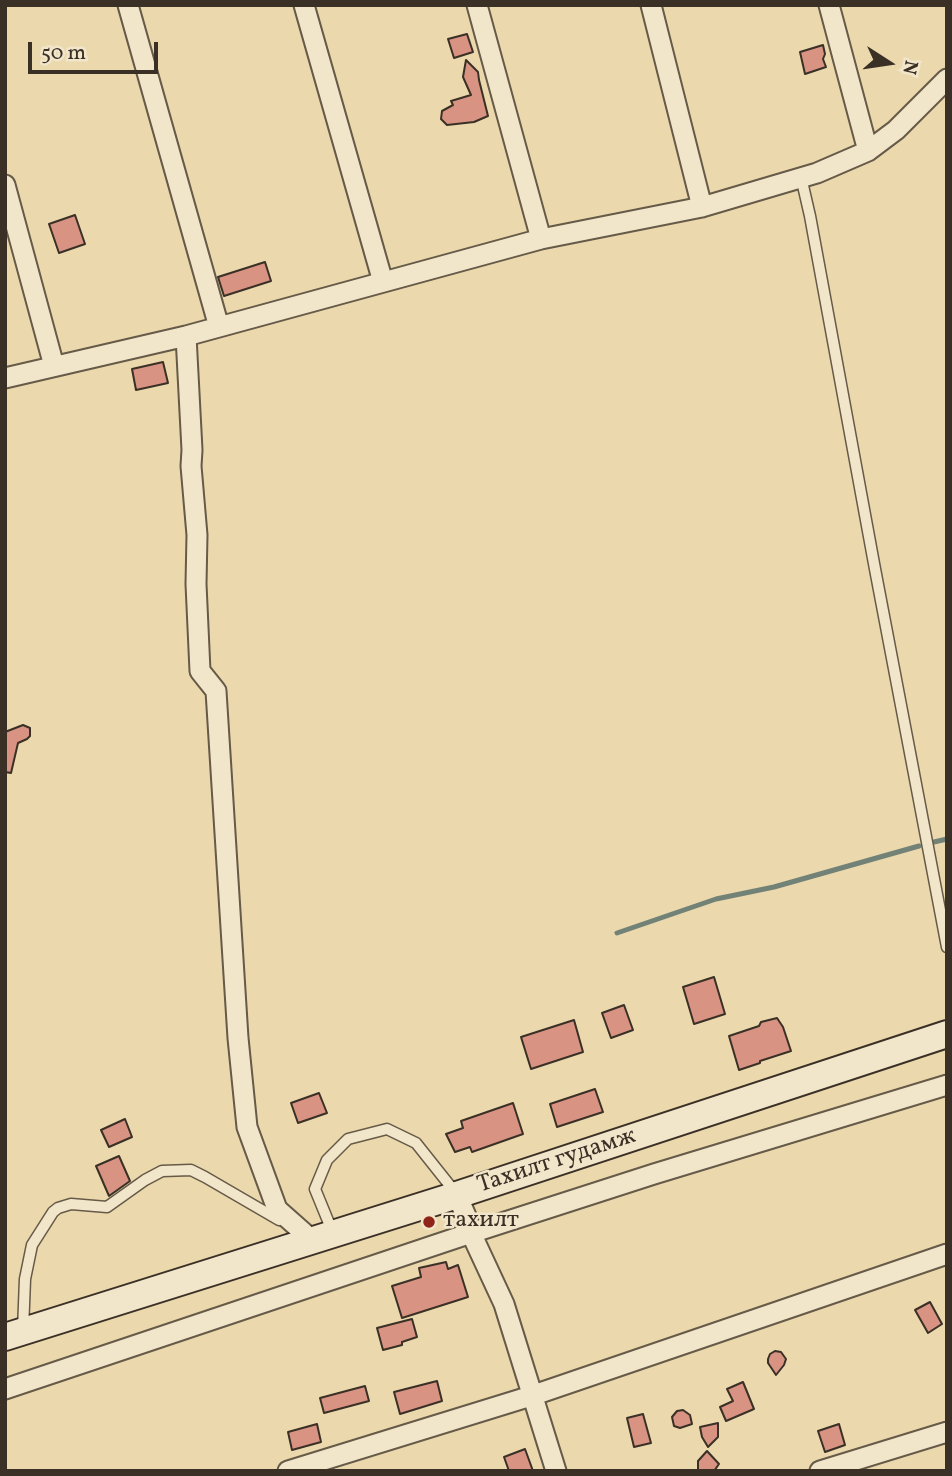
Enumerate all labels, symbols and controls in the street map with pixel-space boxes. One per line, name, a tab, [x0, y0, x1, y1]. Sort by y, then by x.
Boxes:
scale bar	[32, 28, 161, 72]
north arrow	[854, 28, 924, 98]
text: 50 m	[41, 39, 86, 68]
text: N	[895, 58, 924, 77]
street label: Тахилт гудамж	[474, 1123, 640, 1201]
place label: тахилт	[443, 1208, 519, 1236]
marker: тахилт	[421, 1214, 437, 1230]

